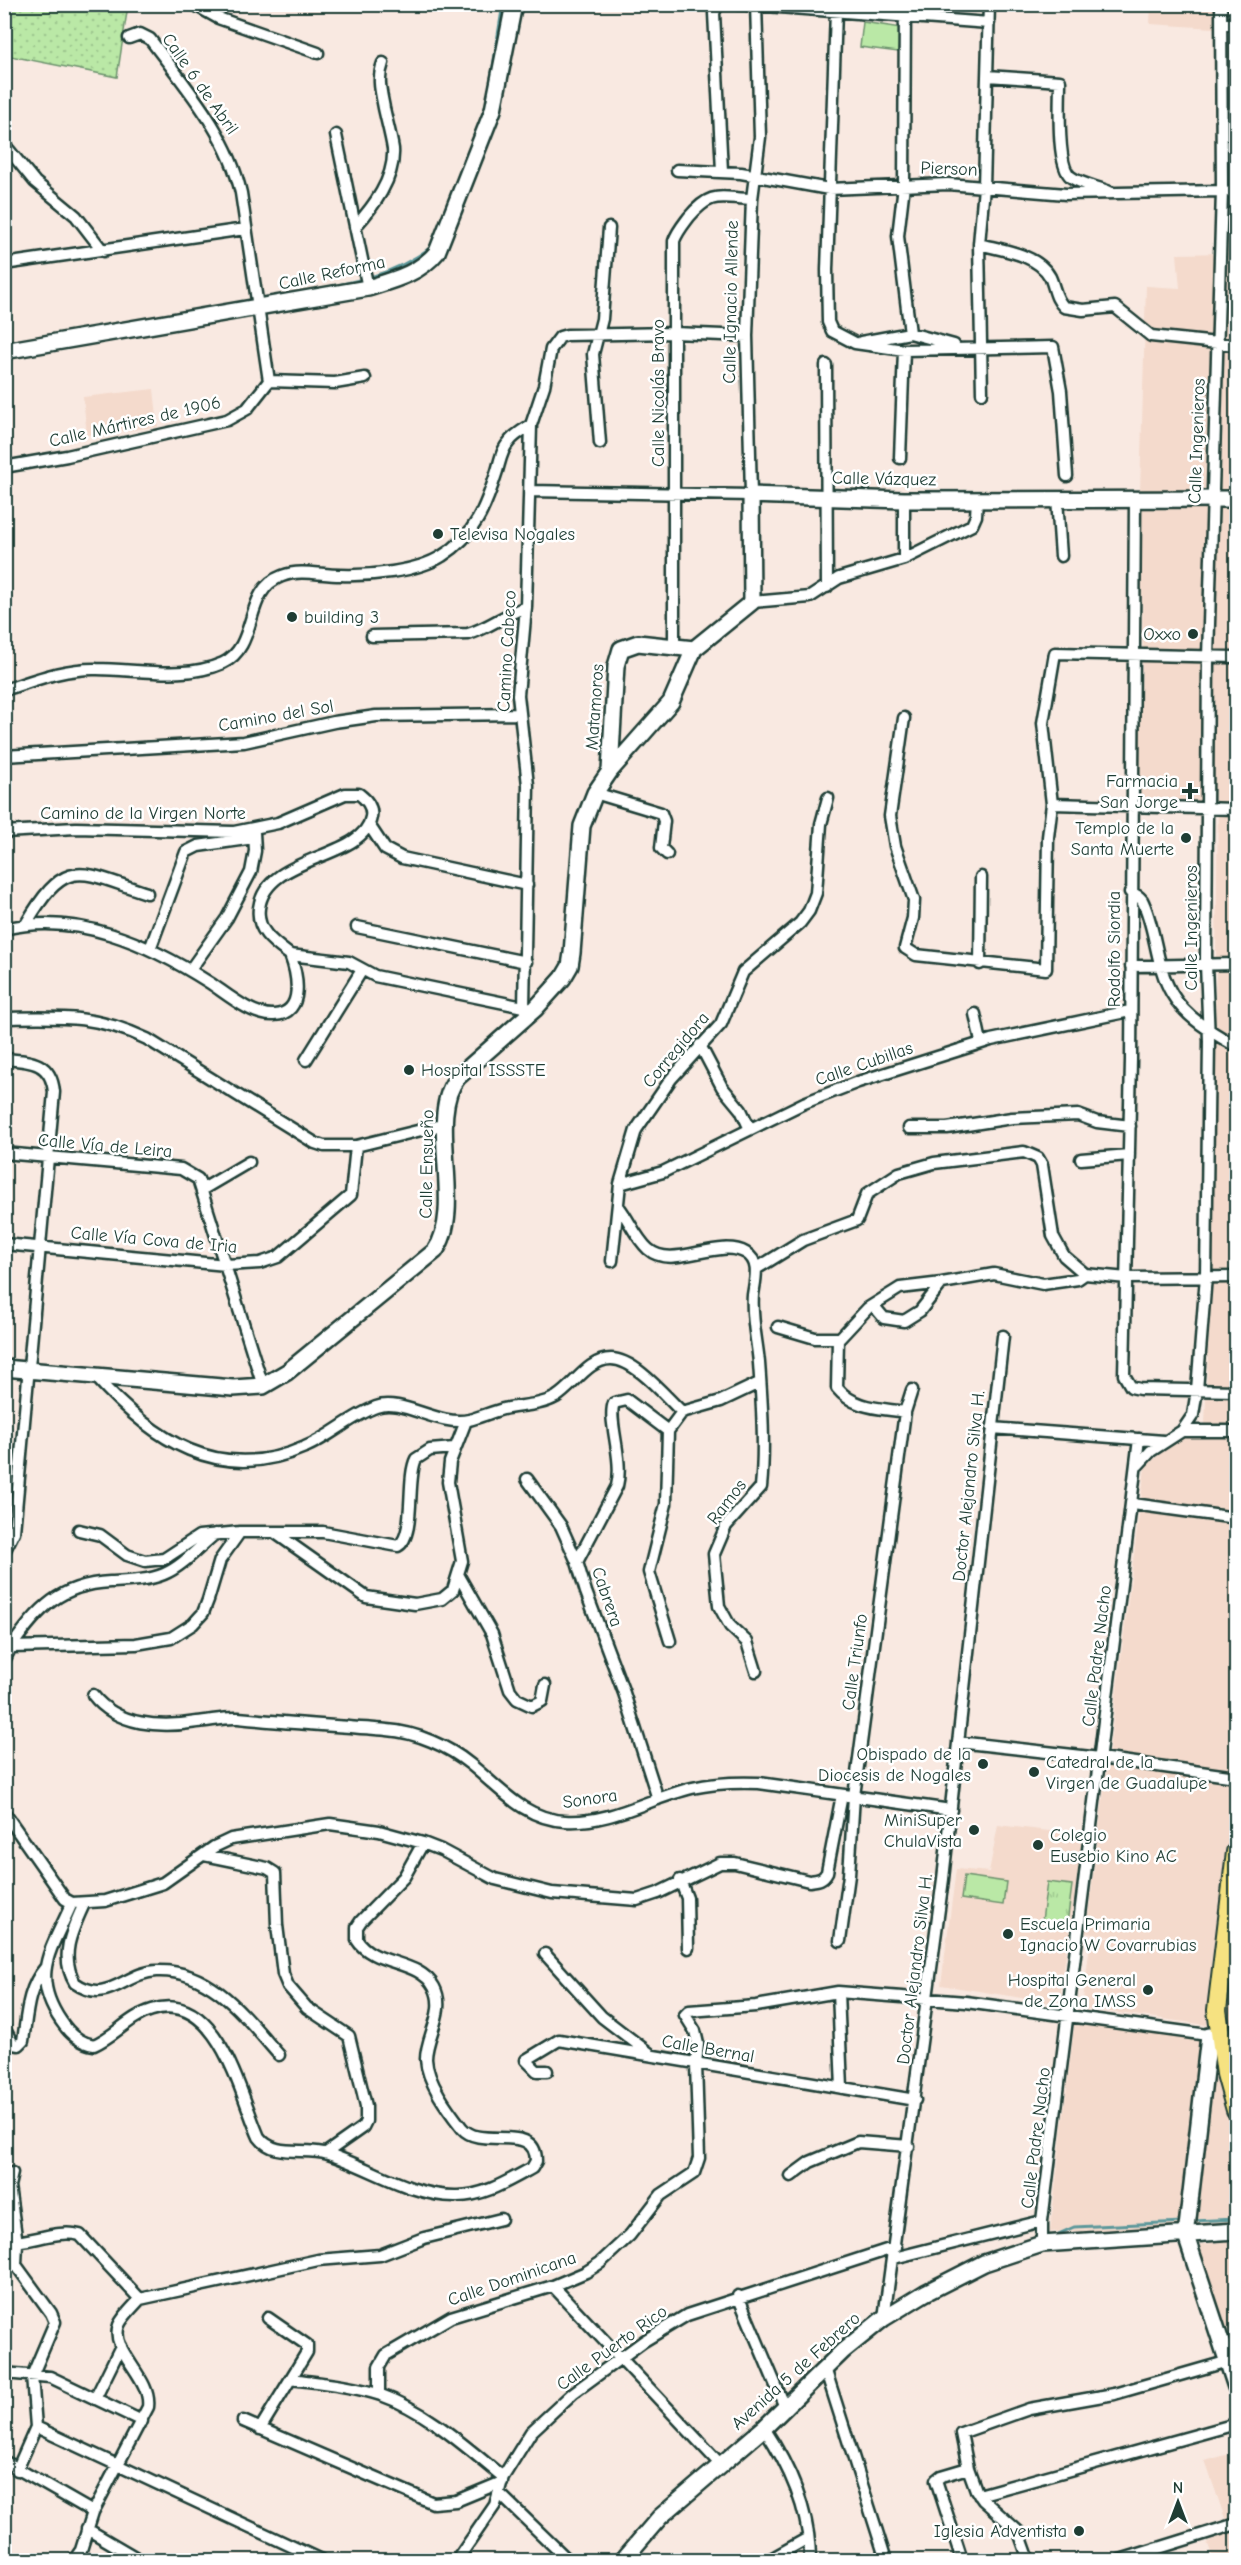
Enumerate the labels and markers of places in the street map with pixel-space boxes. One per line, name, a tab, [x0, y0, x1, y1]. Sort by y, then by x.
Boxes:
place label: Televisa Nogales	[450, 524, 575, 545]
marker: Televisa Nogales	[431, 527, 445, 541]
place label: building 3	[304, 607, 379, 628]
marker: building 3	[285, 610, 299, 624]
place label: Oxxo	[1143, 624, 1181, 645]
marker: Oxxo	[1186, 627, 1200, 641]
place label: Farmacia San Jorge	[1100, 771, 1178, 813]
marker: Farmacia San Jorge	[1183, 784, 1197, 798]
place label: Templo de la Santa Muerte	[1071, 818, 1174, 860]
marker: Templo de la Santa Muerte	[1179, 831, 1193, 845]
place label: Hospital ISSSTE	[421, 1060, 546, 1081]
marker: Hospital ISSSTE	[402, 1063, 416, 1077]
place label: Obispado de la Diocesis de Nogales	[818, 1744, 971, 1786]
place label: Catedral de la Virgen de Guadalupe	[1046, 1752, 1207, 1794]
marker: Obispado de la Diocesis de Nogales	[976, 1757, 990, 1771]
marker: Catedral de la Virgen de Guadalupe	[1027, 1765, 1041, 1779]
place label: MiniSuper ChulaVista	[884, 1810, 963, 1852]
marker: MiniSuper ChulaVista	[967, 1823, 981, 1837]
place label: Colegio Eusebio Kino AC	[1050, 1825, 1177, 1867]
marker: Colegio Eusebio Kino AC	[1031, 1838, 1045, 1852]
place label: Escuela Primaria Ignacio W Covarrubias	[1020, 1914, 1197, 1956]
marker: Escuela Primaria Ignacio W Covarrubias	[1001, 1927, 1015, 1941]
place label: Hospital General de Zona IMSS	[1008, 1970, 1136, 2012]
marker: Hospital General de Zona IMSS	[1141, 1983, 1155, 1997]
place label: Iglesia Adventista	[934, 2521, 1067, 2542]
marker: Iglesia Adventista	[1072, 2524, 1086, 2538]

